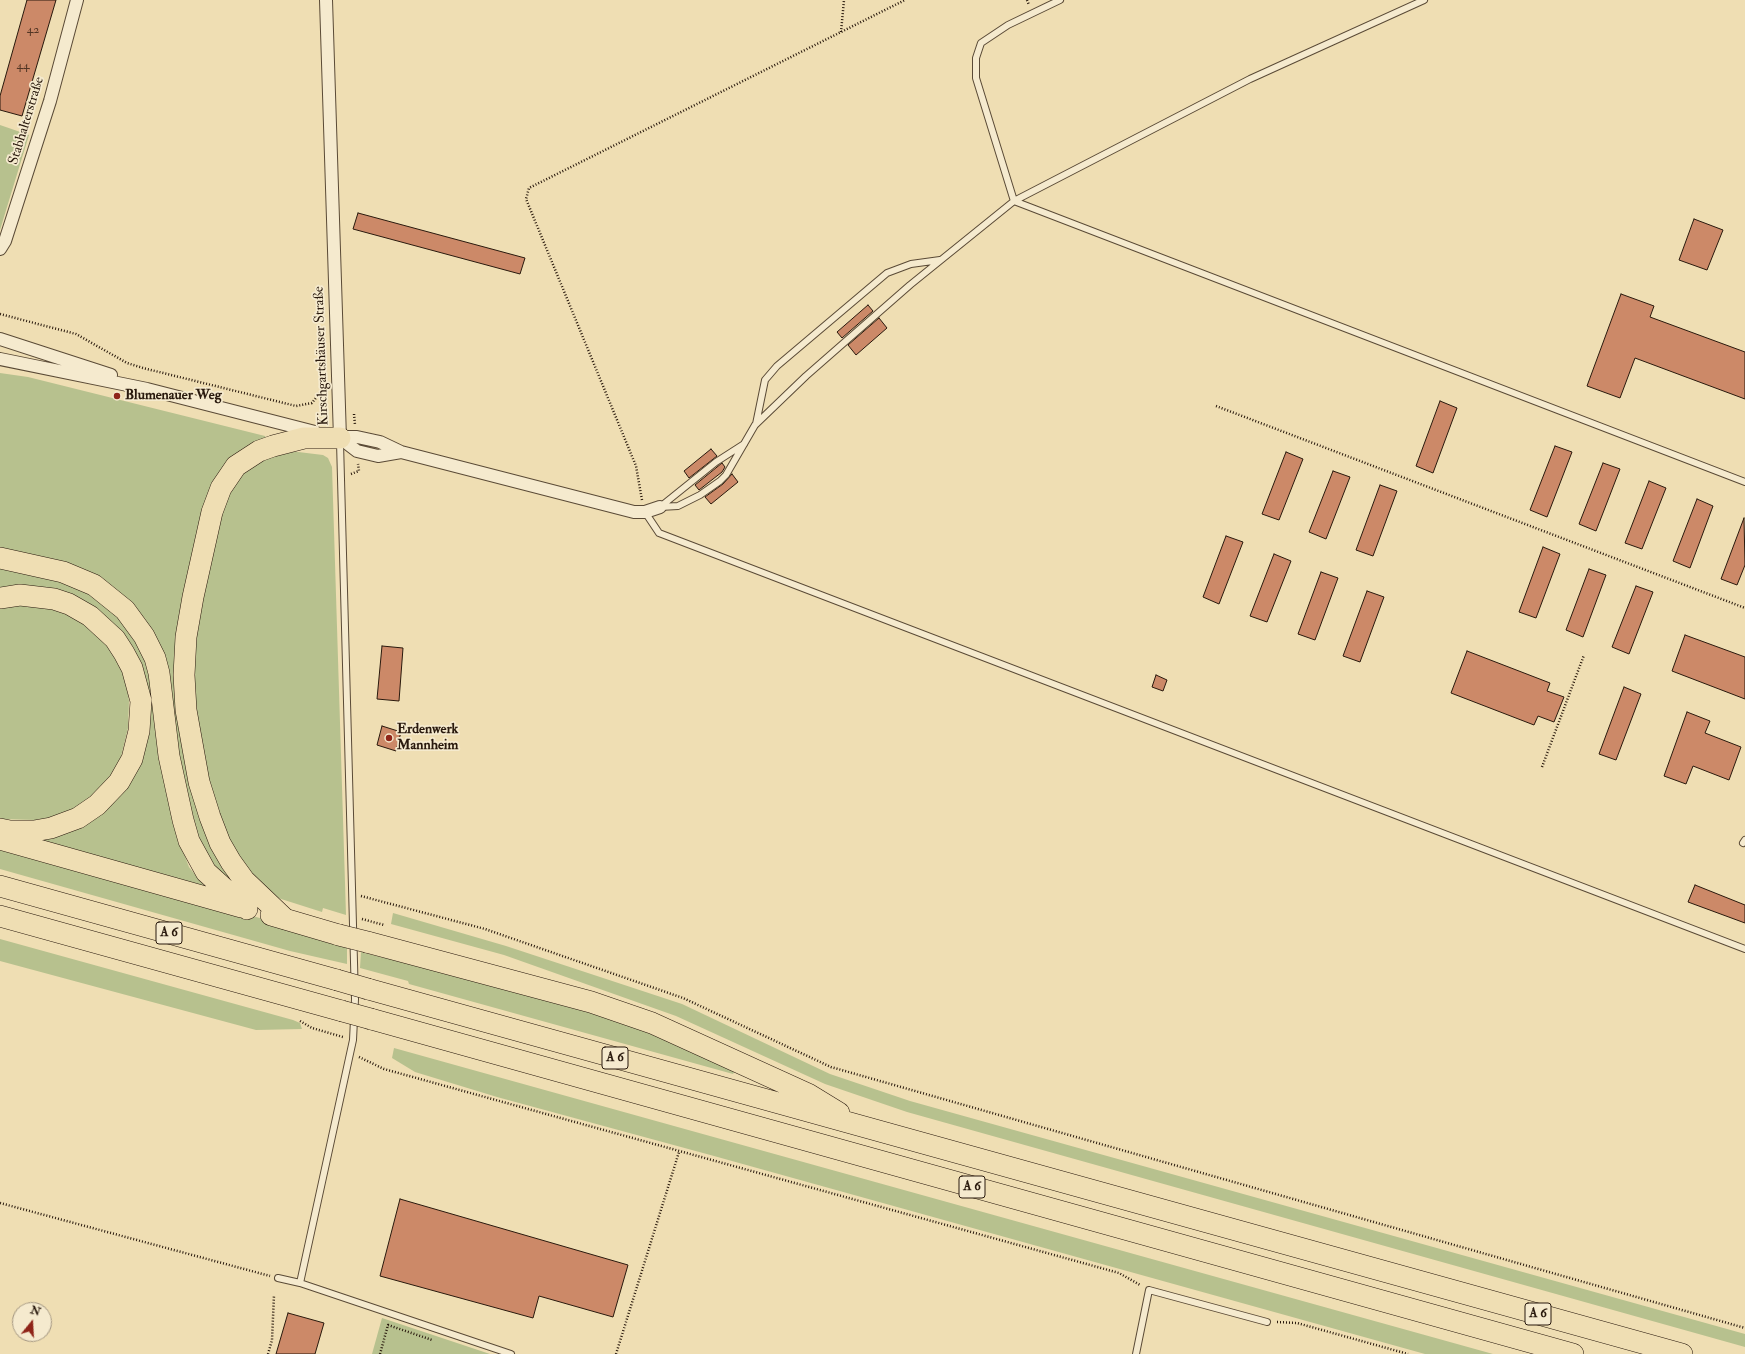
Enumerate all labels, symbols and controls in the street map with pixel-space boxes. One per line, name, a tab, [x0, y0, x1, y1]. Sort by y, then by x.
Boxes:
house number: 42	[27, 23, 39, 37]
house number: 44	[17, 59, 29, 73]
street label: Stabhalterstraße	[6, 75, 48, 167]
street label: Kirschgartshäuser Straße	[311, 286, 333, 426]
place label: Blumenauer Weg	[125, 388, 222, 404]
marker: Blumenauer Weg	[112, 391, 122, 401]
place label: Erdenwerk Mannheim	[397, 722, 458, 754]
marker: Erdenwerk Mannheim	[384, 733, 394, 743]
road number: A 6	[156, 922, 182, 944]
road number: A 6	[602, 1047, 628, 1069]
road number: A 6	[959, 1176, 985, 1198]
north arrow	[12, 1302, 52, 1342]
text: N	[29, 1303, 42, 1319]
road number: A 6	[1525, 1303, 1551, 1325]

